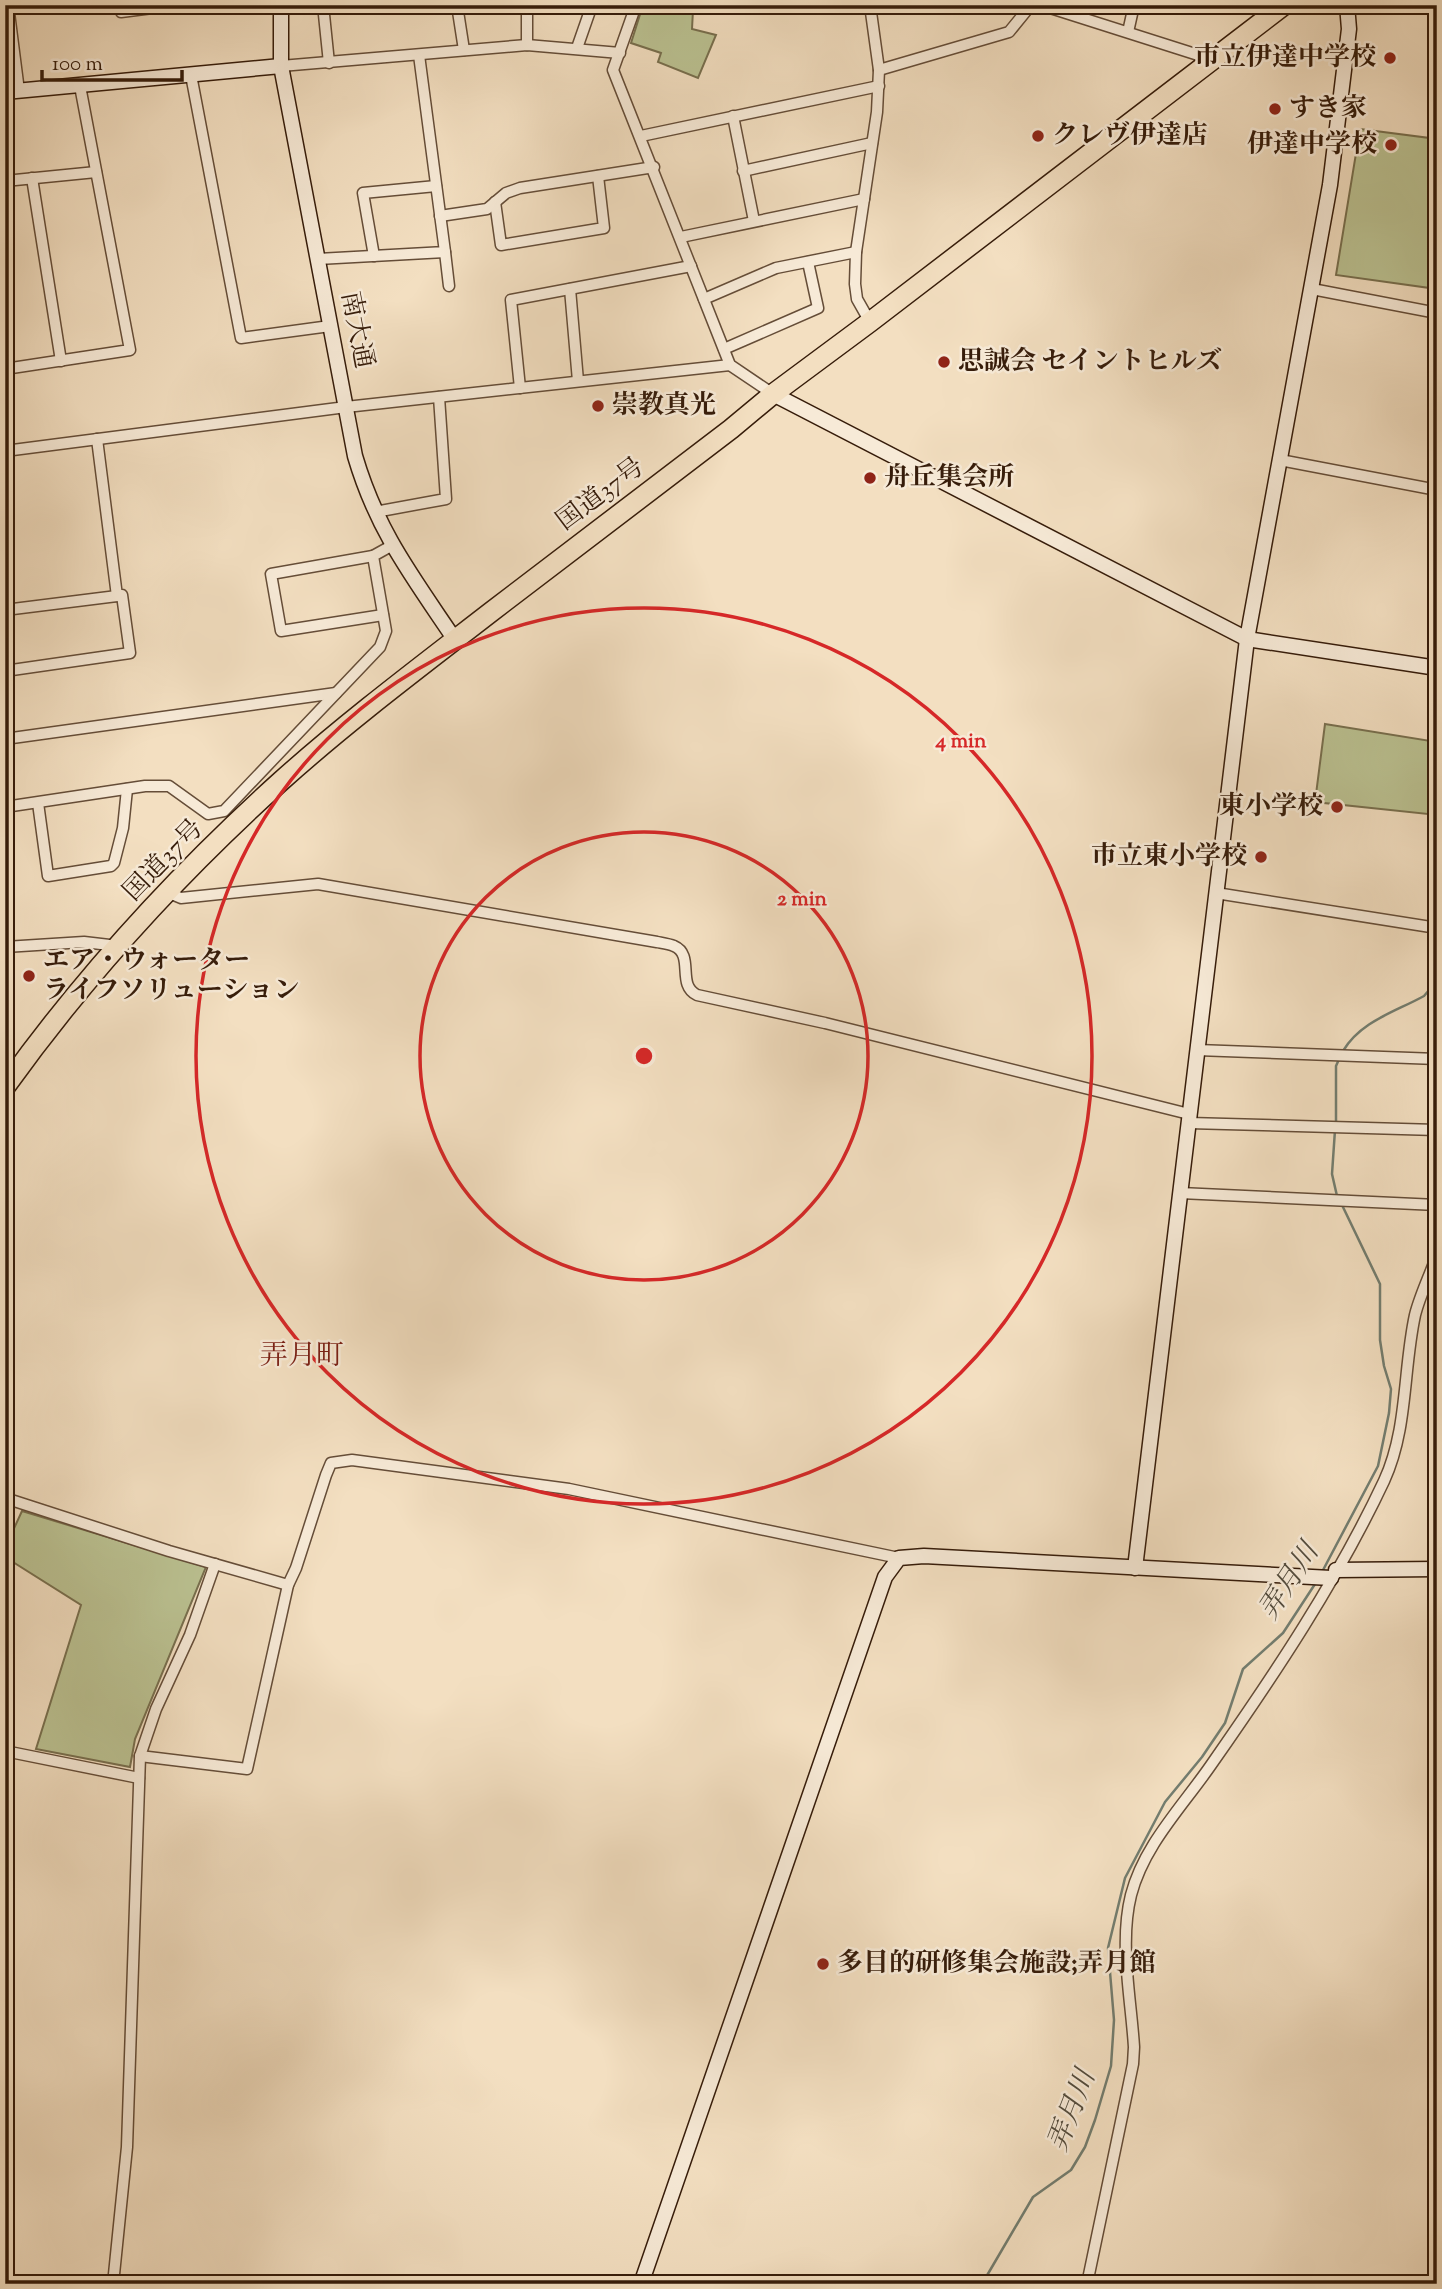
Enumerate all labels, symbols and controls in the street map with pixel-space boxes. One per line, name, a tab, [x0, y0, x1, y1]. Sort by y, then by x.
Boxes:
scale bar	[42, 38, 182, 82]
place label: 市立伊達中学校	[1194, 40, 1376, 77]
text: 100 m	[52, 50, 103, 80]
marker: 市立伊達中学校	[1382, 50, 1398, 66]
place label: すき家	[1289, 91, 1367, 128]
marker: すき家	[1267, 101, 1283, 117]
place label: クレヴ伊達店	[1052, 118, 1208, 155]
place label: 伊達中学校	[1247, 127, 1377, 164]
marker: クレヴ伊達店	[1030, 128, 1046, 144]
marker: 伊達中学校	[1383, 137, 1399, 153]
street label: 南大通	[330, 288, 382, 372]
place label: 思誠会 セイントヒルズ	[958, 344, 1222, 381]
marker: 思誠会 セイントヒルズ	[936, 354, 952, 370]
place label: 崇教真光	[612, 388, 716, 425]
marker: 崇教真光	[590, 398, 606, 414]
street label: 国道37号	[549, 450, 653, 540]
place label: 舟丘集会所	[884, 460, 1014, 497]
marker: 舟丘集会所	[862, 470, 878, 486]
text: 4 min	[935, 727, 987, 757]
place label: 東小学校	[1219, 789, 1323, 826]
marker: 東小学校	[1329, 799, 1345, 815]
street label: 国道37号	[115, 812, 213, 910]
place label: 市立東小学校	[1091, 839, 1247, 876]
marker: 市立東小学校	[1253, 849, 1269, 865]
text: 2 min	[777, 885, 828, 915]
place label: エア・ウォーター ライフソリューション	[43, 943, 300, 1010]
marker: エア・ウォーター ライフソリューション	[21, 968, 37, 984]
centre of rings	[632, 1044, 656, 1068]
district label: 弄月町	[260, 1337, 344, 1377]
water label: 弄月川	[1250, 1533, 1331, 1628]
place label: 多目的研修集会施設;弄月館	[837, 1946, 1156, 1983]
marker: 多目的研修集会施設;弄月館	[815, 1956, 831, 1972]
water label: 弄月川	[1039, 2062, 1108, 2157]

